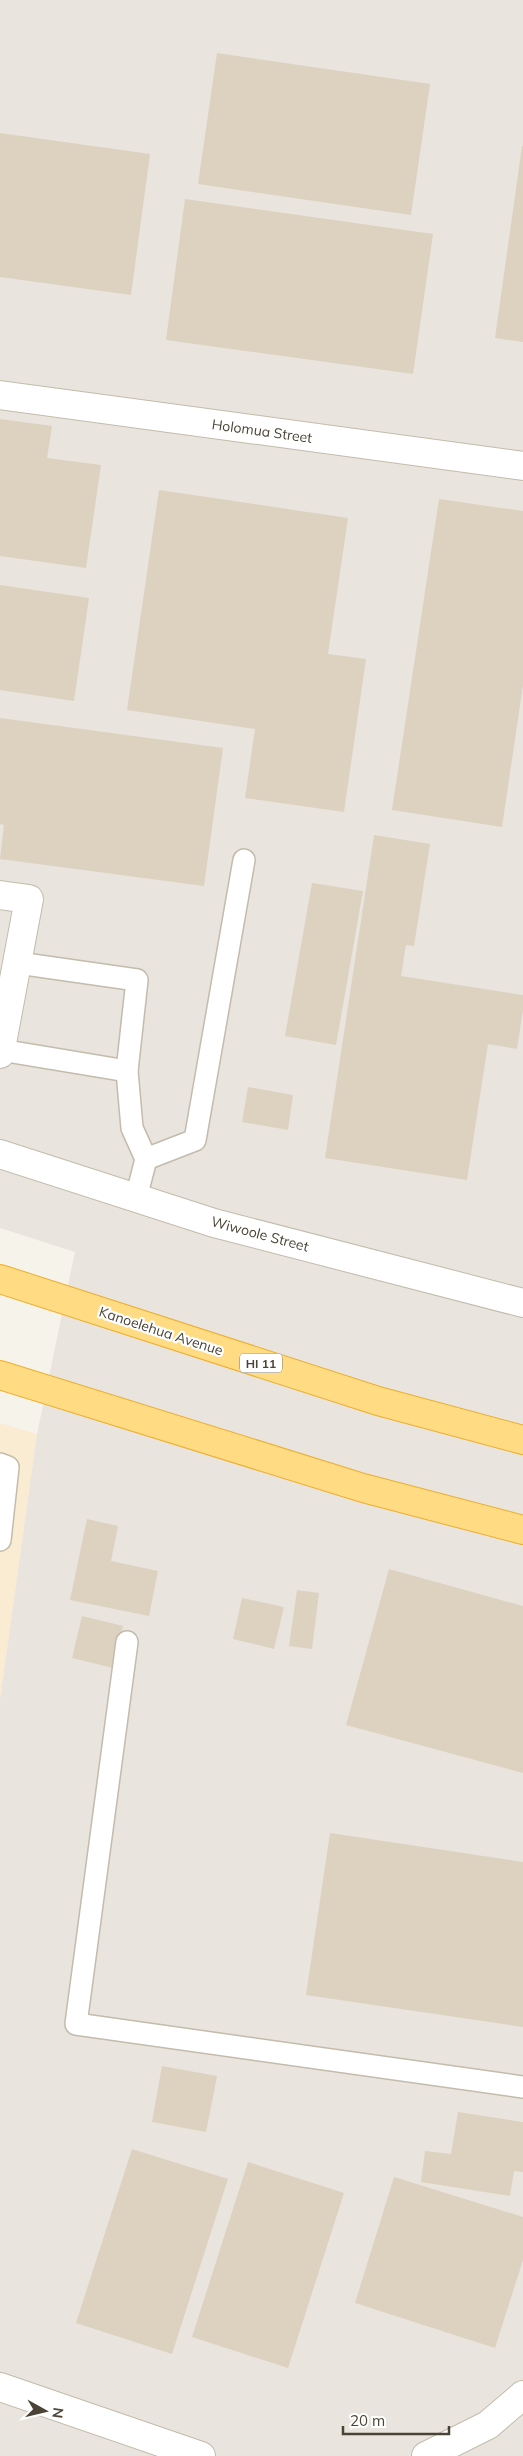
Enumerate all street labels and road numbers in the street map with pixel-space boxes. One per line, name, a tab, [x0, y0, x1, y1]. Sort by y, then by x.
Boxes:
street label: Holomua Street	[211, 415, 313, 447]
street label: Wiwoole Street	[209, 1212, 311, 1256]
street label: Kanoelehua Avenue	[97, 1302, 225, 1360]
road number: HI 11	[240, 1354, 282, 1372]

